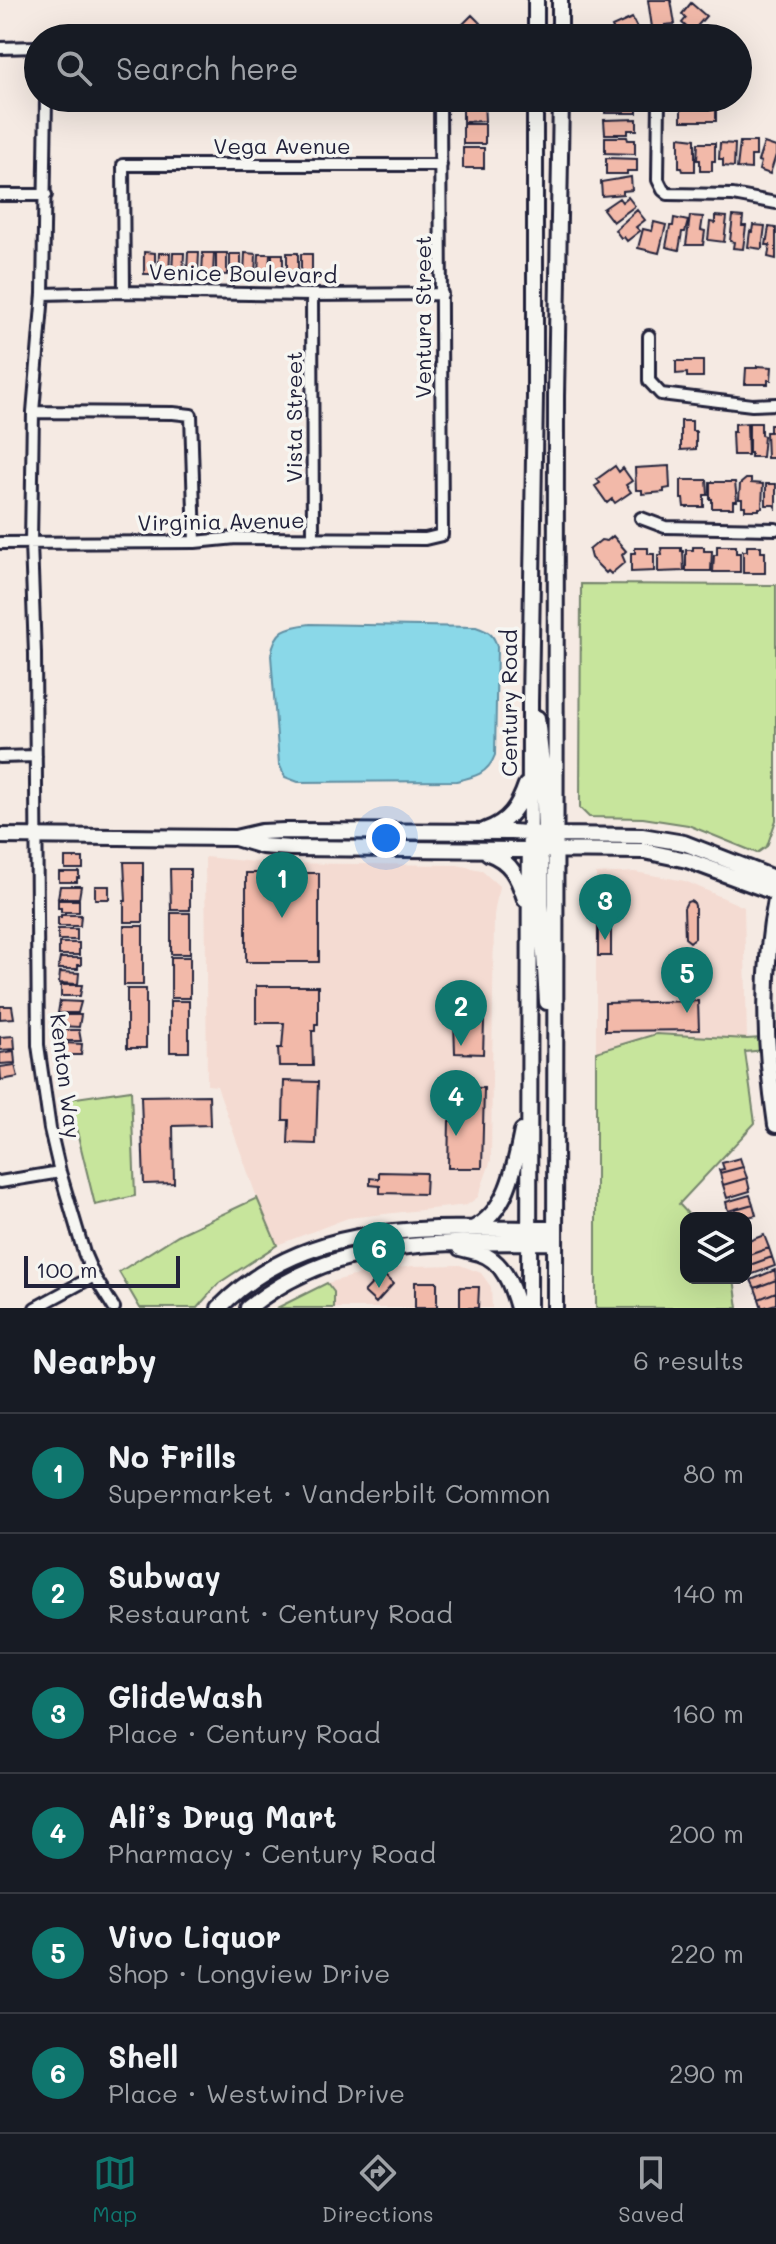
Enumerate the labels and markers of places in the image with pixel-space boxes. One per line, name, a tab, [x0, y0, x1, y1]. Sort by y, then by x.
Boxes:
pin: 1	[256, 852, 308, 918]
pin: 3	[579, 874, 631, 940]
pin: 5	[661, 947, 713, 1013]
pin: 2	[435, 980, 487, 1046]
pin: 4	[430, 1070, 482, 1136]
pin: 6	[353, 1222, 405, 1288]

